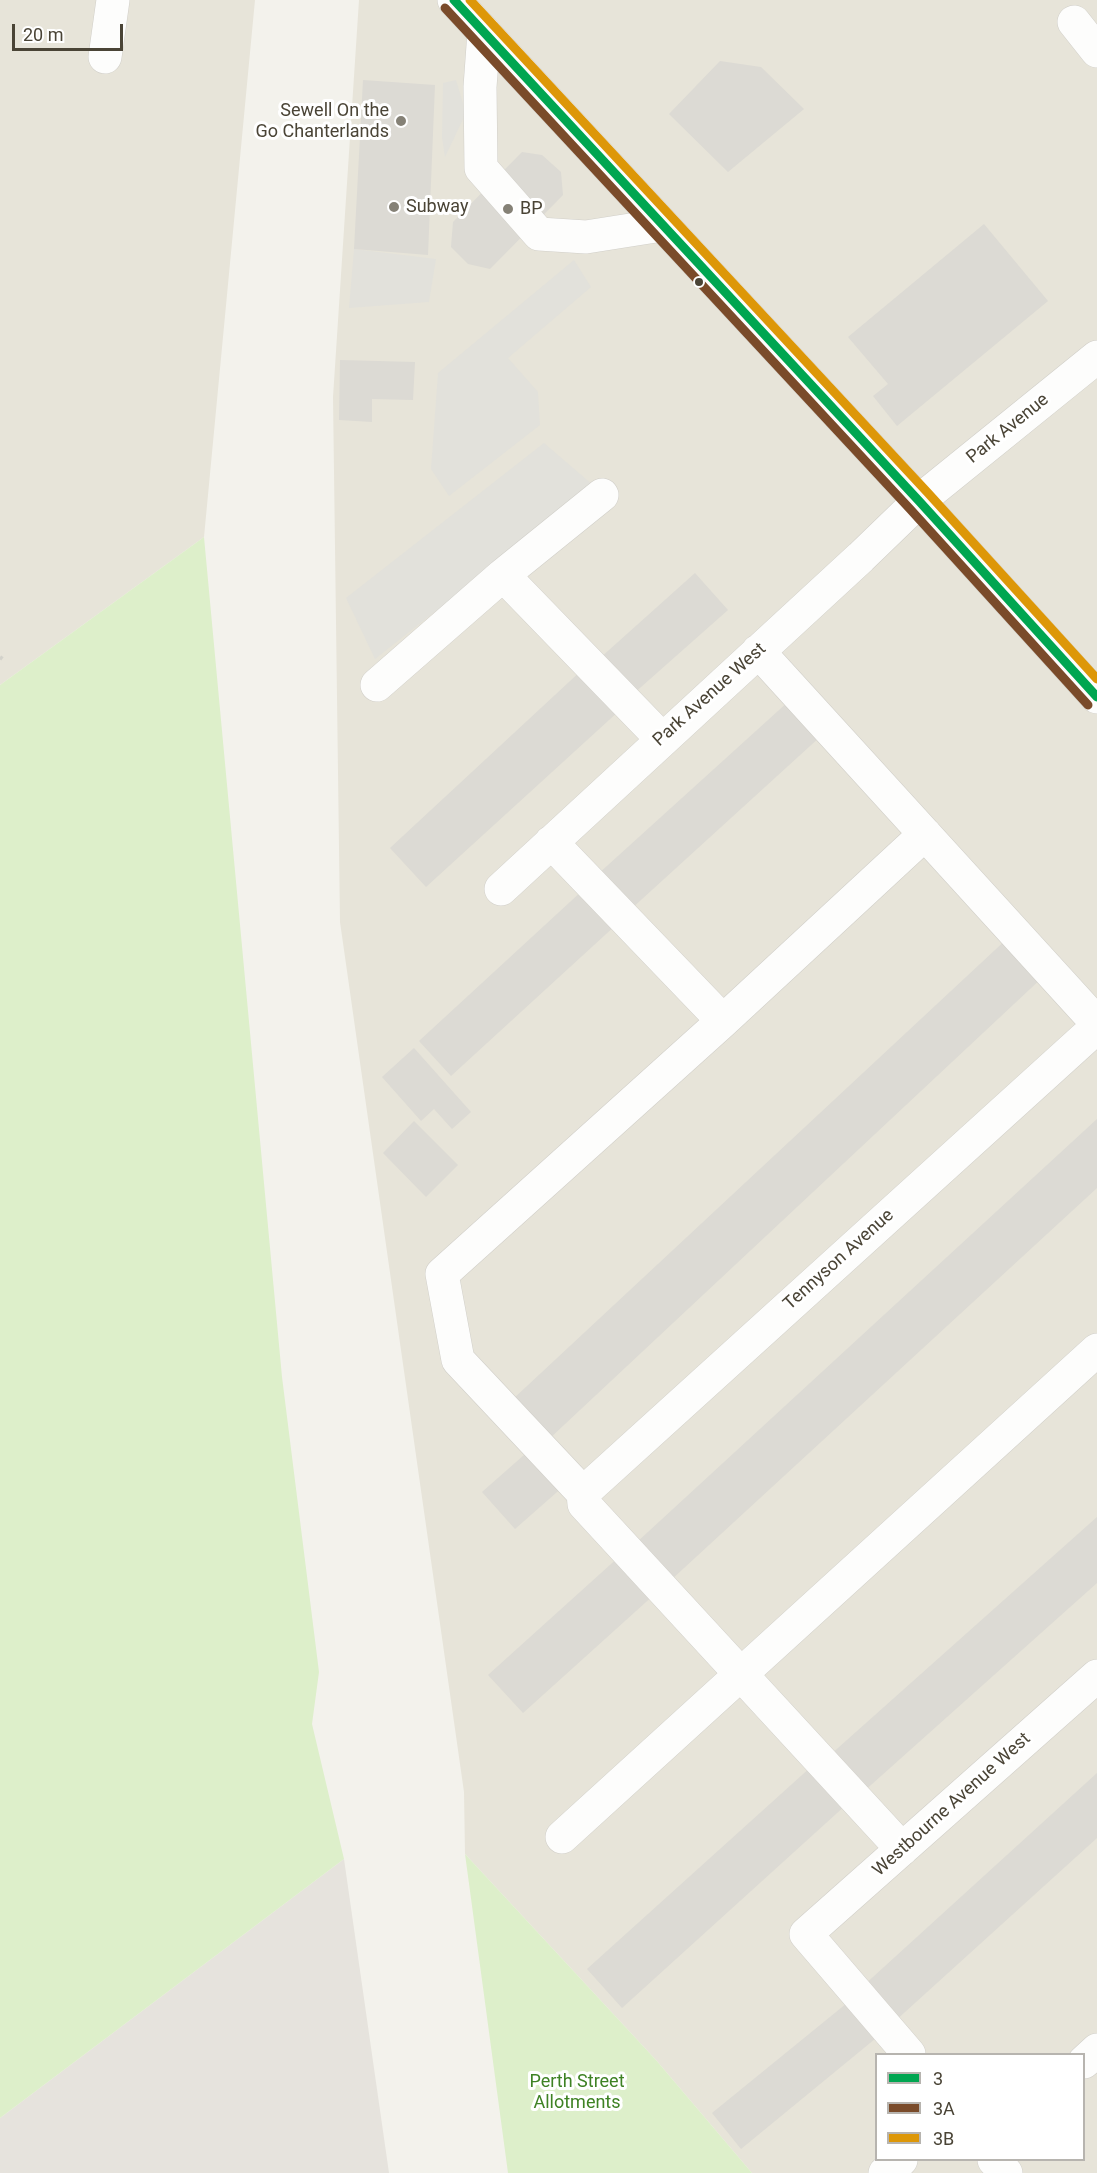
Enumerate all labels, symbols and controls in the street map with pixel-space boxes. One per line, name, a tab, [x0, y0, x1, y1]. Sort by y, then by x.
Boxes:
scale bar	[15, 12, 126, 50]
text: 20 m	[23, 24, 63, 45]
place label: Sewell On the Go Chanterlands	[256, 100, 389, 142]
marker: Sewell On the Go Chanterlands	[394, 114, 408, 128]
place label: Subway	[406, 196, 468, 218]
place label: BP	[520, 198, 543, 220]
marker: Subway	[387, 200, 401, 214]
marker: BP	[501, 202, 515, 216]
unlabelled marker	[693, 276, 705, 288]
street label: Park Avenue	[963, 389, 1053, 469]
street label: Park Avenue West	[649, 639, 771, 751]
street label: Tennyson Avenue	[780, 1205, 898, 1315]
street label: Westbourne Avenue West	[869, 1729, 1035, 1881]
legend	[875, 2053, 1085, 2161]
text: 3	[933, 2068, 943, 2089]
park label: Perth Street Allotments	[529, 2071, 625, 2114]
text: 3A	[933, 2098, 955, 2119]
text: 3B	[933, 2128, 954, 2149]

